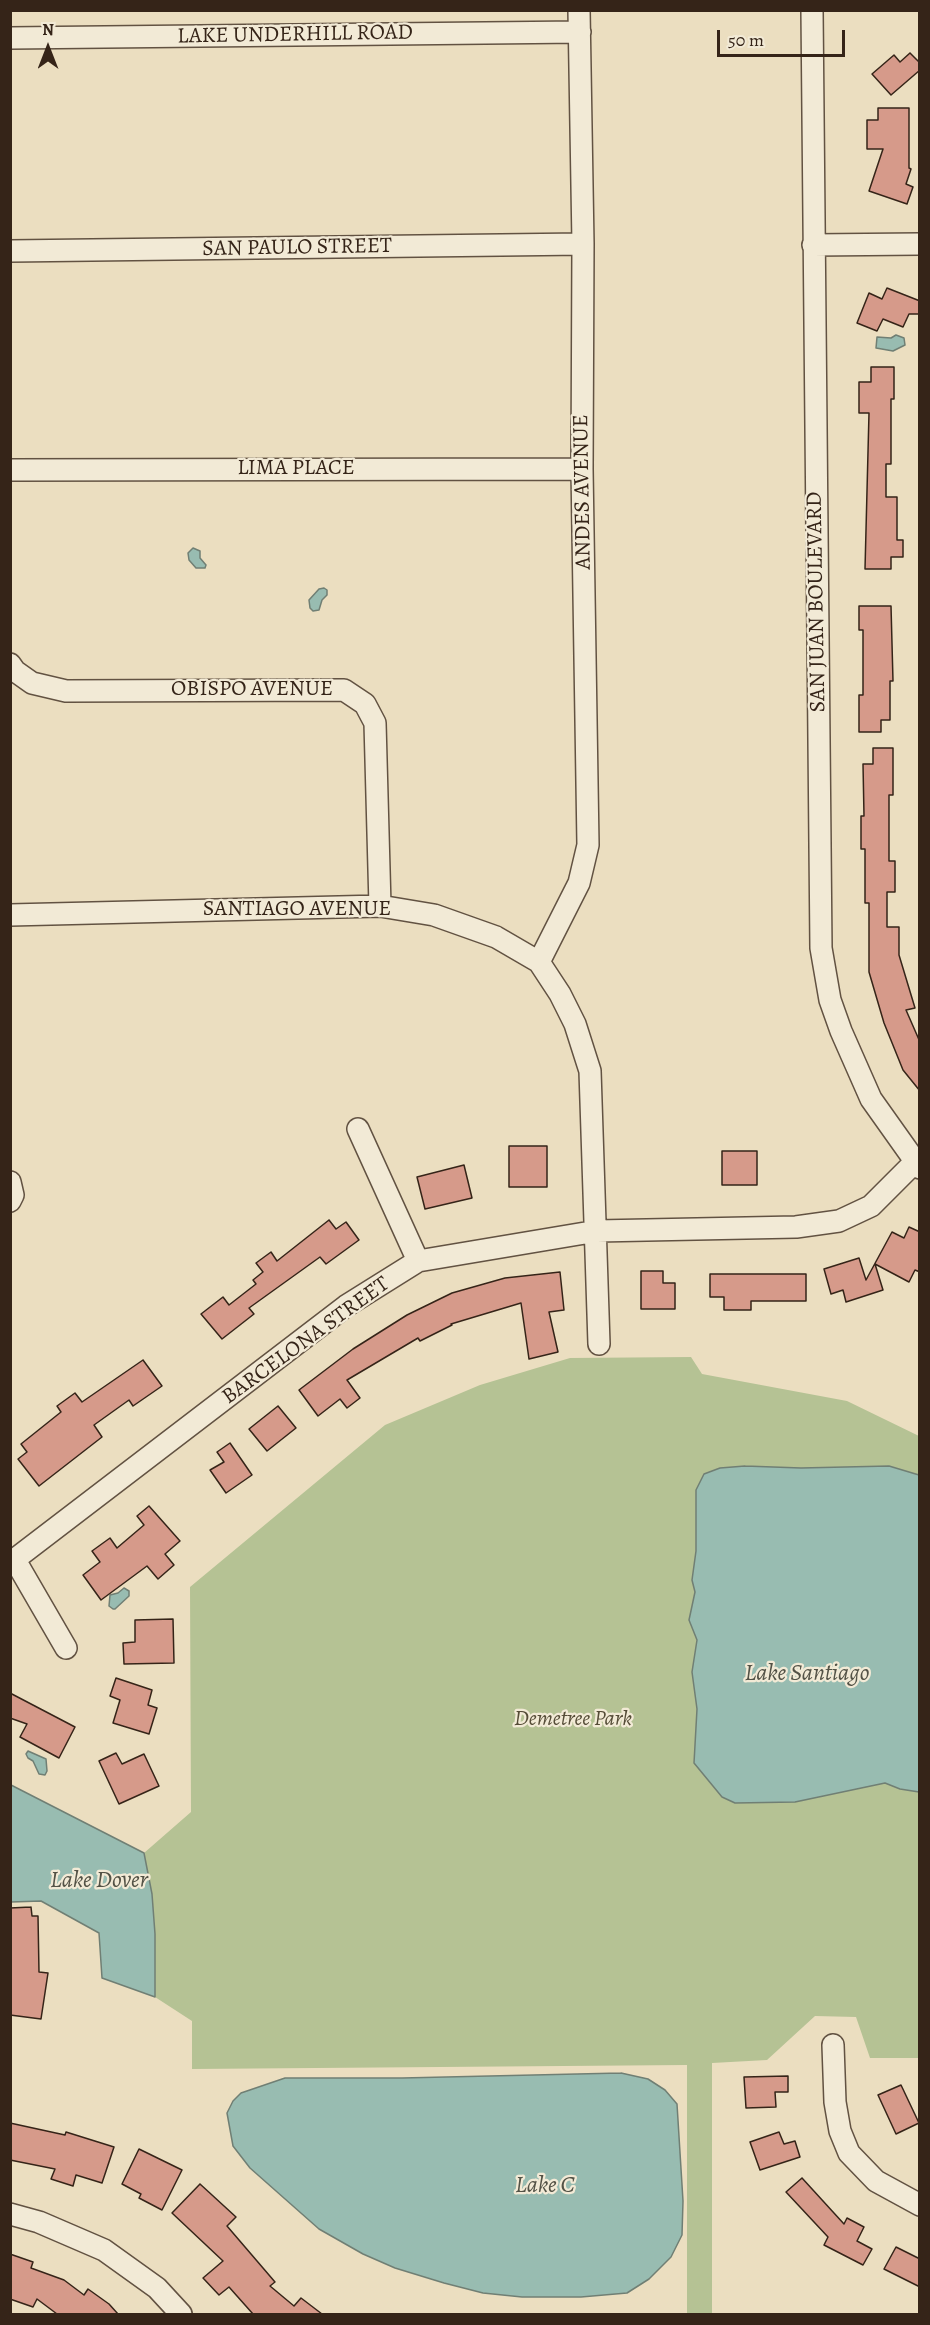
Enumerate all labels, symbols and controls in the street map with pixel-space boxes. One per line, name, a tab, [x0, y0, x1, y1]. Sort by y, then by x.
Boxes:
north arrow	[18, 18, 78, 78]
scale bar	[720, 18, 848, 56]
text: N	[42, 19, 54, 41]
street label: LAKE UNDERHILL ROAD	[177, 20, 413, 50]
text: 50 m	[728, 28, 764, 52]
street label: SAN PAULO STREET	[202, 233, 392, 263]
street label: ANDES AVENUE	[568, 414, 598, 570]
street label: LIMA PLACE	[237, 456, 355, 482]
street label: SAN JUAN BOULEVARD	[802, 491, 832, 713]
street label: OBISPO AVENUE	[171, 677, 333, 703]
street label: SANTIAGO AVENUE	[203, 897, 391, 923]
street label: BARCELONA STREET	[217, 1271, 395, 1411]
water label: Lake Santiago	[745, 1660, 869, 1688]
park label: Demetree Park	[514, 1707, 632, 1733]
water label: Lake Dover	[50, 1867, 148, 1895]
water label: Lake C	[515, 2172, 575, 2200]

